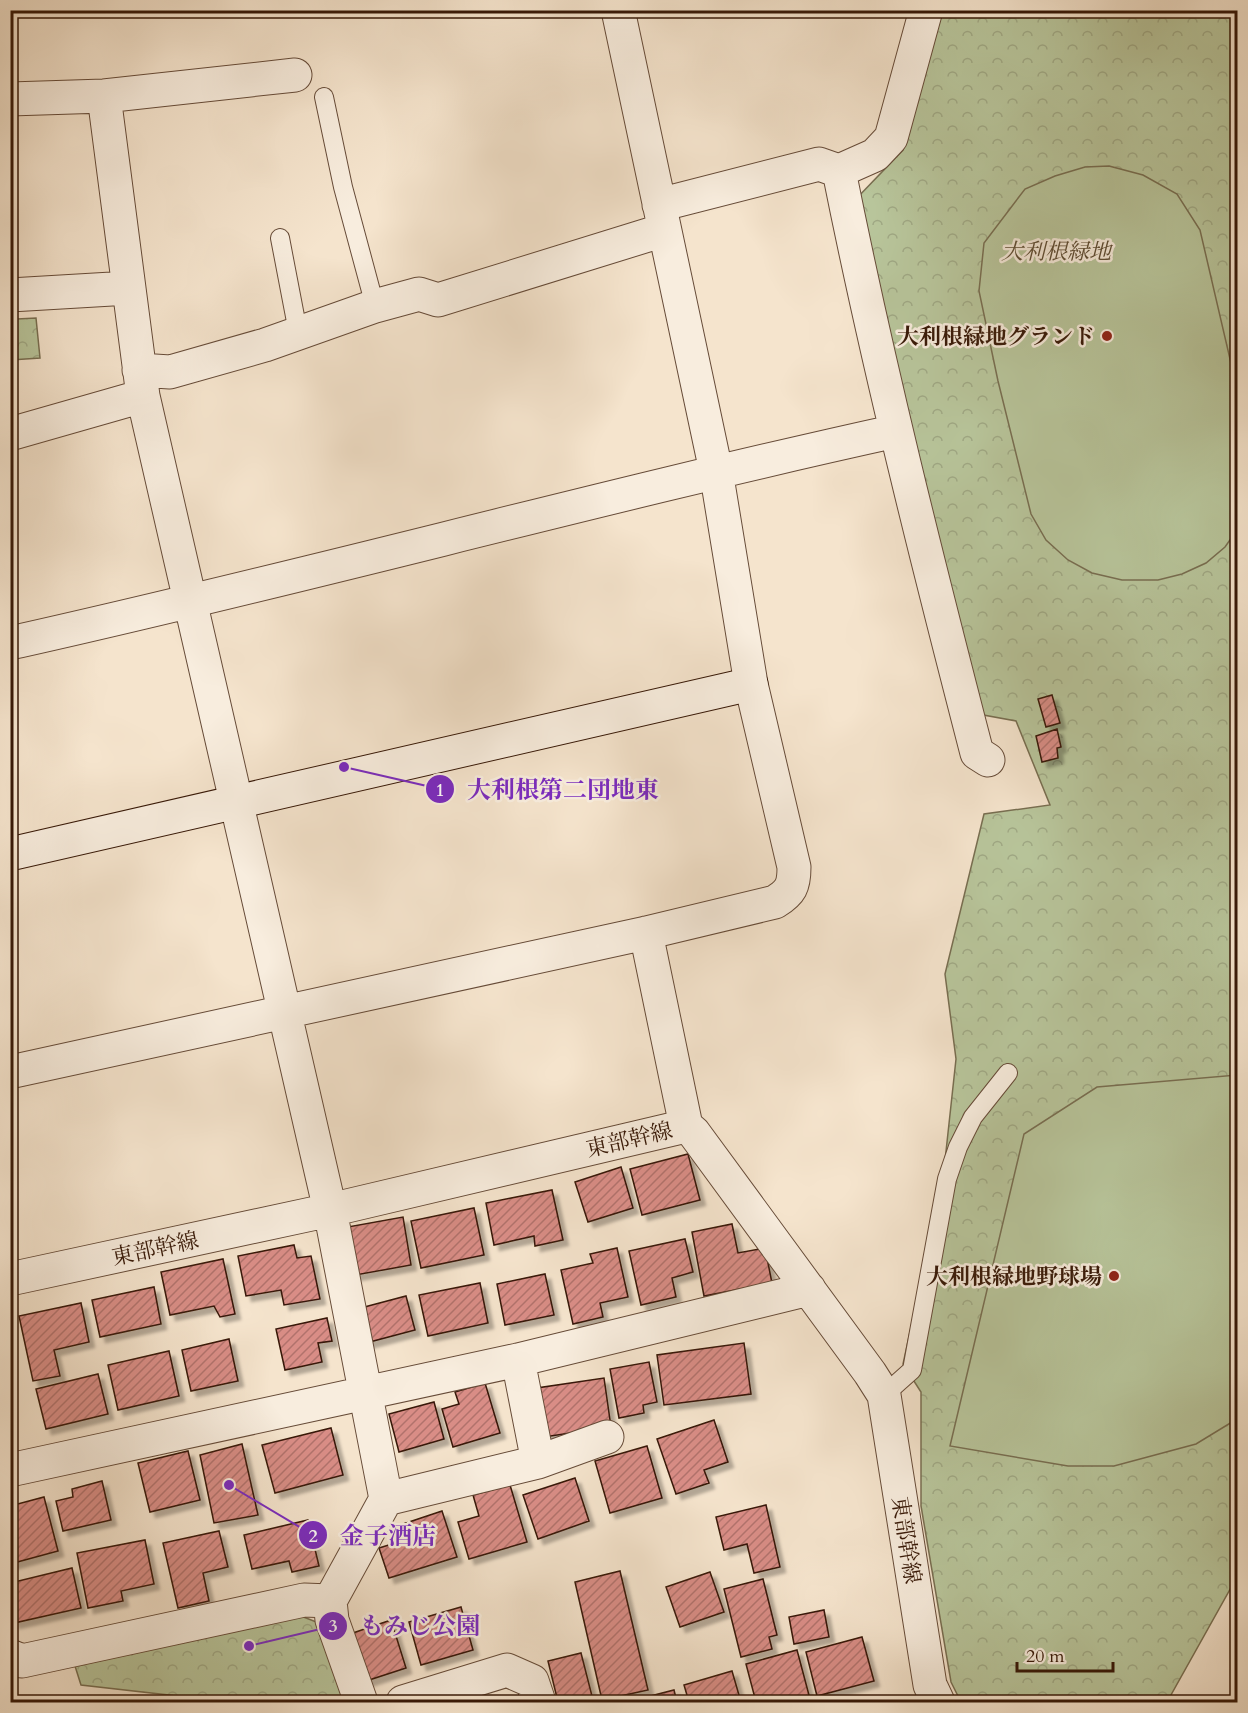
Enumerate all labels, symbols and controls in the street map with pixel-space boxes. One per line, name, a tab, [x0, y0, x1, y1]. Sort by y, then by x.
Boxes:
park label: 大利根緑地	[1001, 237, 1113, 267]
place label: 大利根緑地グランド	[897, 322, 1095, 352]
marker: 大利根緑地グランド	[1100, 329, 1114, 343]
callout: 大利根第二団地東	[425, 768, 671, 810]
text: 大利根第二団地東	[467, 774, 659, 807]
text: 1	[435, 778, 445, 803]
street label: 東部幹線	[583, 1115, 675, 1164]
street label: 東部幹線	[109, 1225, 201, 1273]
place label: 大利根緑地野球場	[926, 1262, 1102, 1292]
marker: 大利根緑地野球場	[1107, 1269, 1121, 1283]
street label: 東部幹線	[884, 1494, 928, 1586]
callout: 金子酒店	[298, 1514, 448, 1556]
text: 金子酒店	[340, 1520, 436, 1553]
text: 2	[308, 1524, 318, 1549]
callout: もみじ公園	[318, 1605, 492, 1647]
text: もみじ公園	[360, 1610, 480, 1643]
text: 3	[328, 1614, 338, 1639]
scale bar	[1017, 1635, 1113, 1673]
text: 20 m	[1026, 1644, 1065, 1669]

